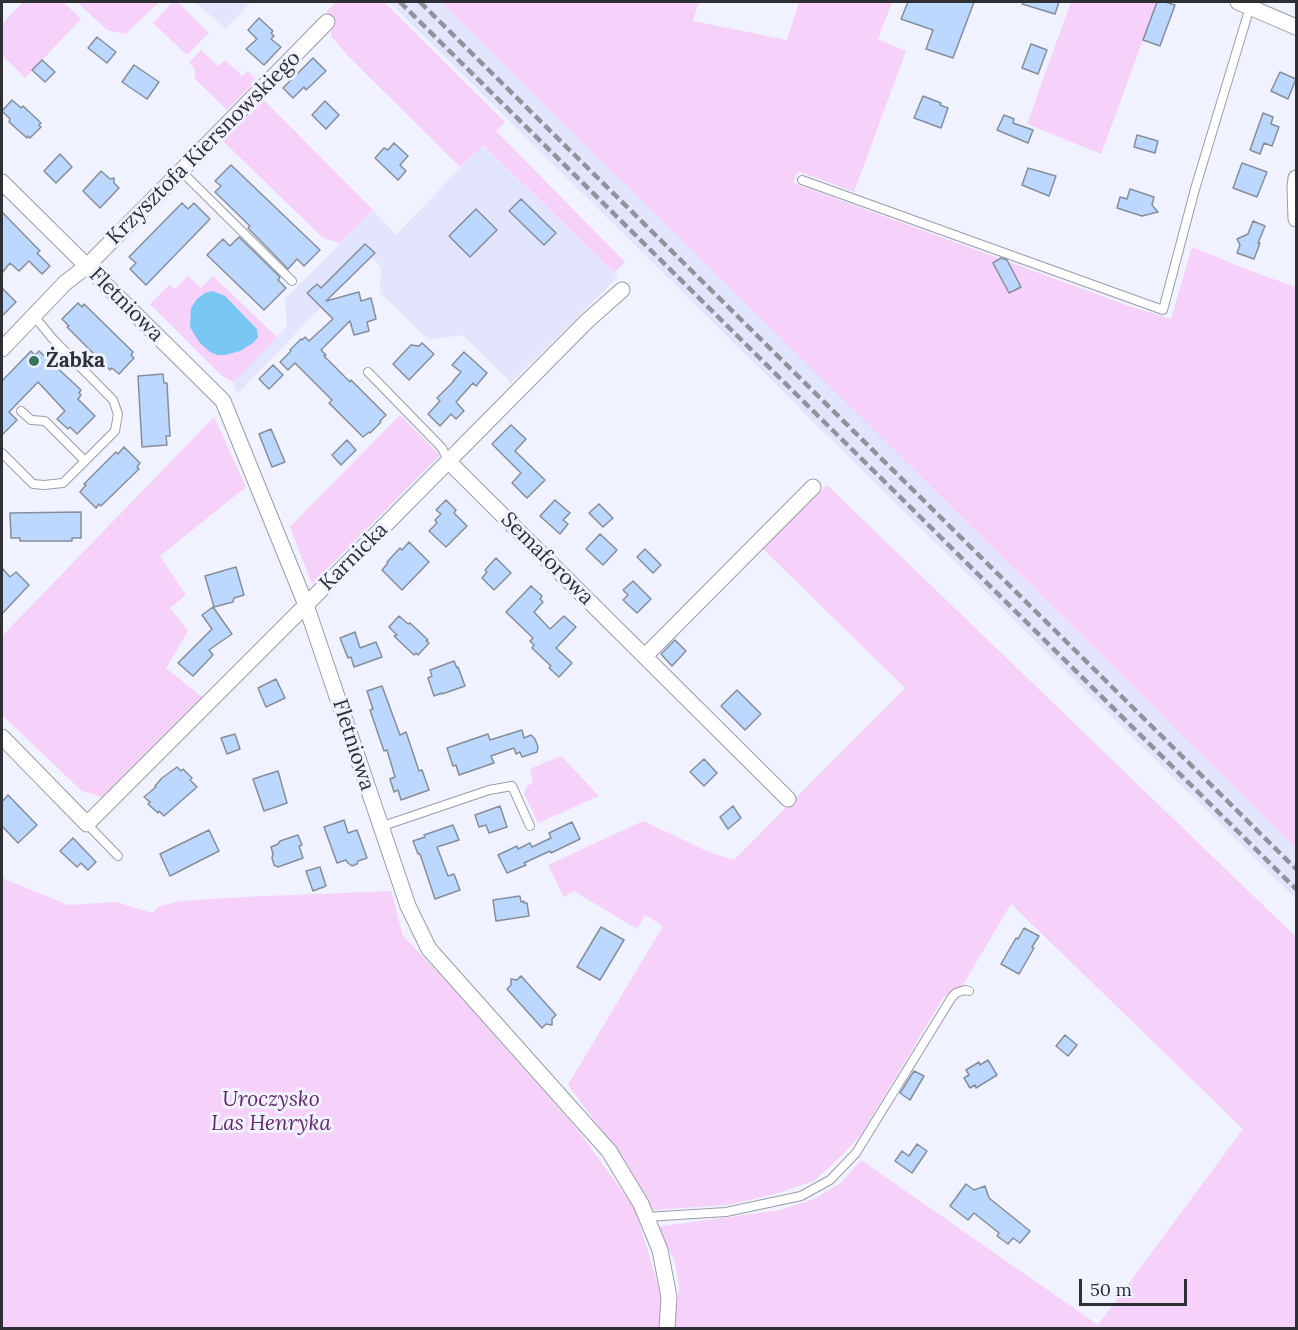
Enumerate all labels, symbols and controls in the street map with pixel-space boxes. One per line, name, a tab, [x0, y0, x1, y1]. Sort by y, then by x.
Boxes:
street label: Krzysztofa Kiersnowskiego	[102, 46, 306, 250]
street label: Fletniowa	[84, 263, 168, 347]
place label: Żabka	[46, 348, 105, 374]
marker: Żabka	[27, 354, 41, 368]
street label: Semaforowa	[495, 507, 599, 611]
street label: Karnicka	[315, 518, 393, 596]
street label: Fletniowa	[326, 696, 380, 794]
park label: Uroczysko Las Henryka	[211, 1087, 331, 1137]
scale bar	[1082, 1267, 1190, 1305]
text: 50 m	[1090, 1278, 1132, 1301]

